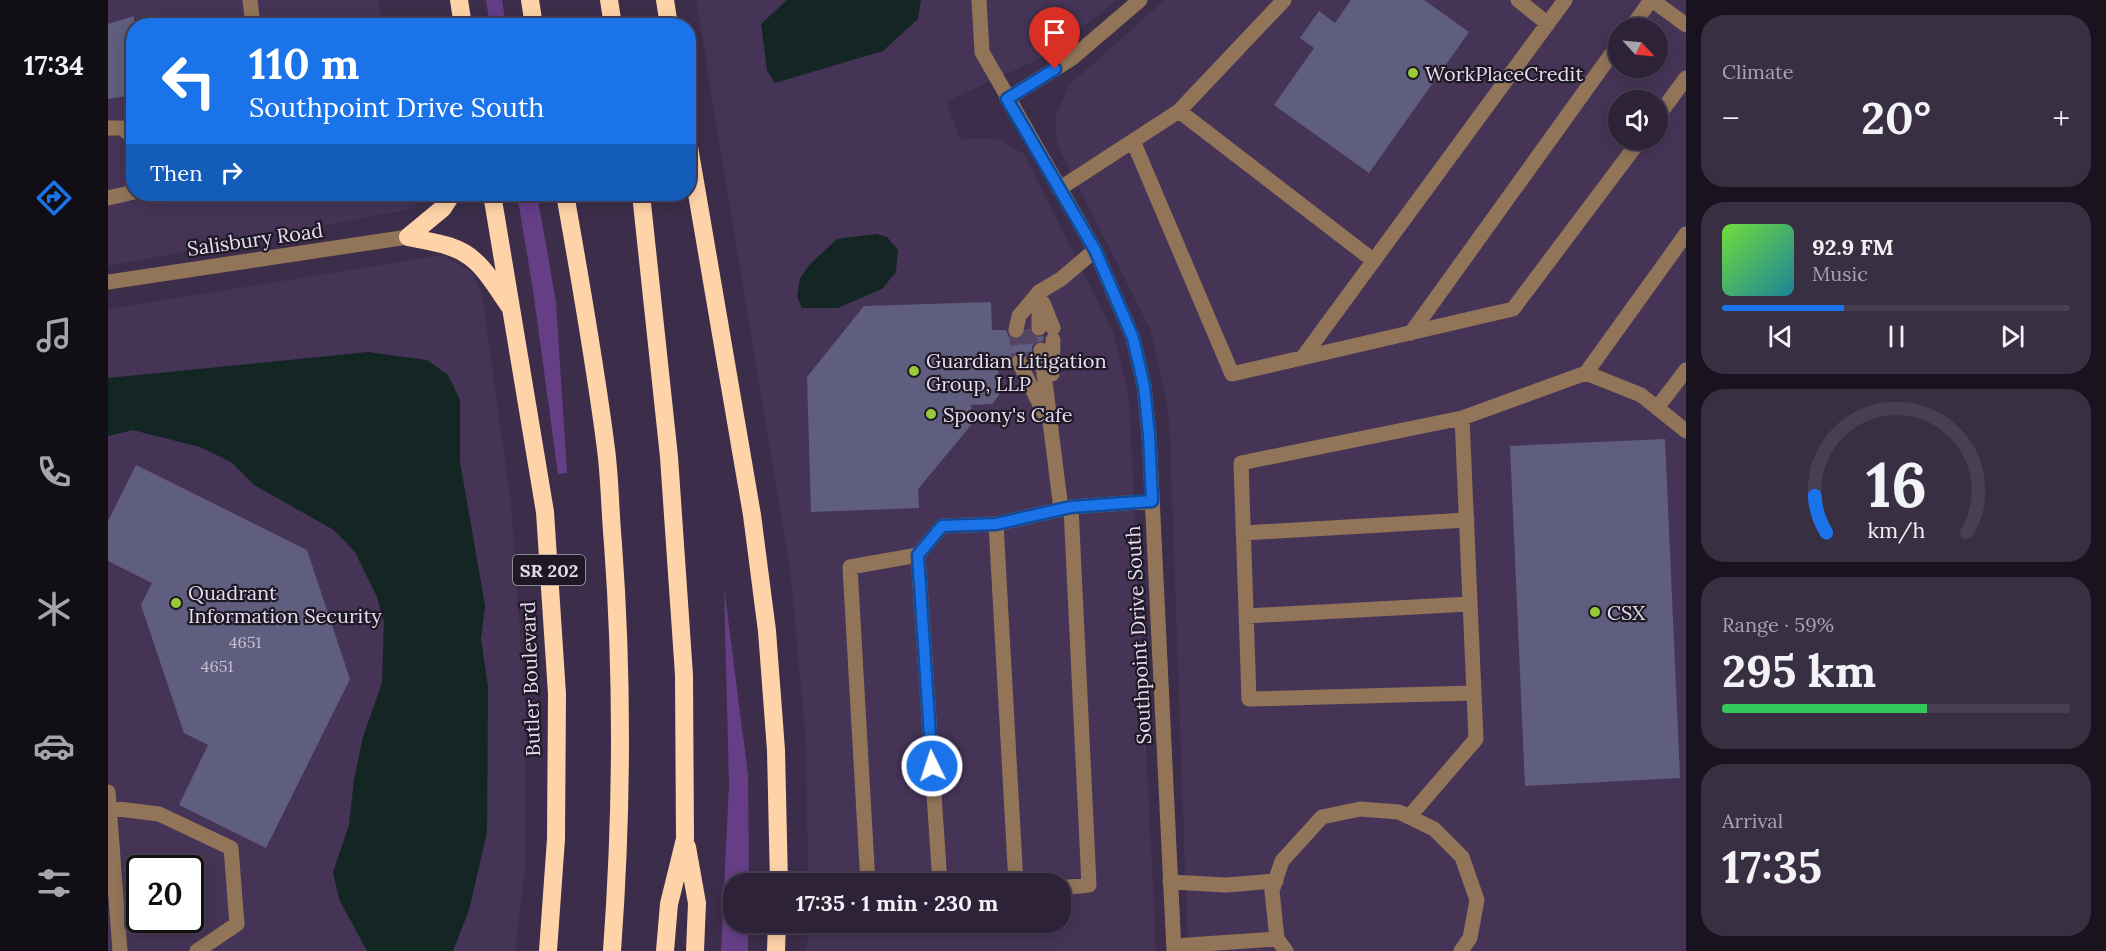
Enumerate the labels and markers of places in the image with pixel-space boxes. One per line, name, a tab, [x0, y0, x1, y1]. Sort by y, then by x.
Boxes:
pin	[1029, 7, 1080, 69]
place label: WorkPlaceCredit	[1425, 61, 1583, 86]
marker: WorkPlaceCredit	[1406, 66, 1420, 80]
place label: Guardian Litigation Group, LLP	[926, 348, 1107, 396]
marker: Guardian Litigation Group, LLP	[907, 364, 921, 378]
place label: Spoony's Cafe	[943, 402, 1073, 427]
marker: Spoony's Cafe	[924, 407, 938, 421]
place label: Quadrant Information Security	[188, 580, 382, 628]
marker: Quadrant Information Security	[169, 596, 183, 610]
place label: CSX	[1607, 600, 1646, 625]
marker: CSX	[1588, 605, 1602, 619]

